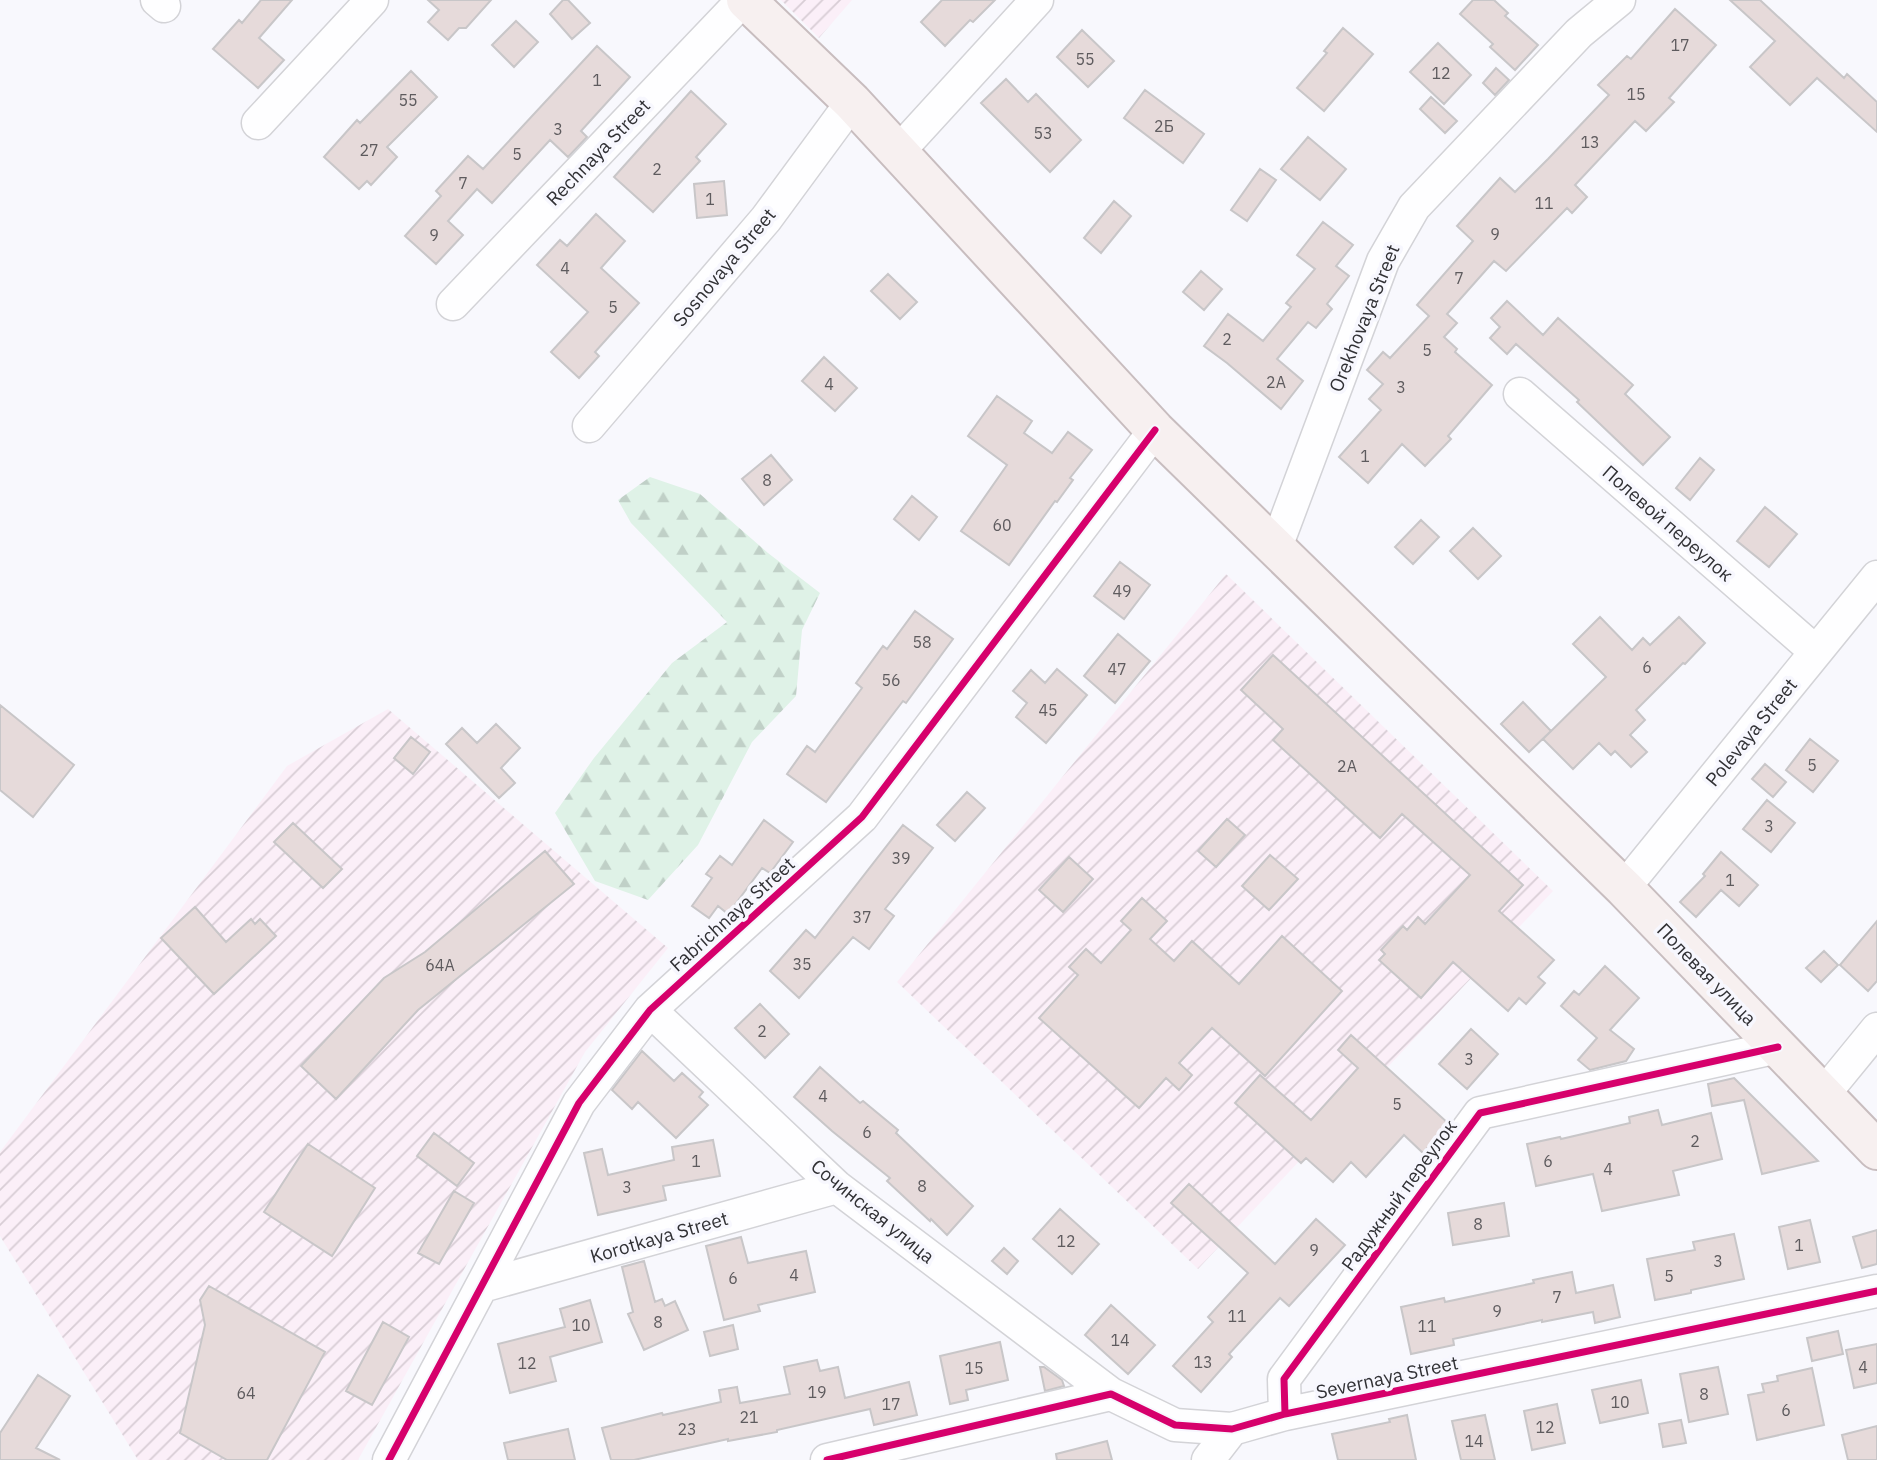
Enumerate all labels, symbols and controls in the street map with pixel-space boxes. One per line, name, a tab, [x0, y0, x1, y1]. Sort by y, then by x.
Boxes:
house number: 17	[1670, 35, 1690, 55]
house number: 55	[1075, 49, 1095, 69]
house number: 12	[1431, 63, 1451, 83]
house number: 1	[592, 70, 602, 90]
house number: 15	[1626, 84, 1646, 104]
house number: 55	[398, 90, 418, 110]
street label: Rechnaya Street	[541, 94, 655, 210]
house number: 2Б	[1154, 116, 1174, 136]
house number: 3	[553, 119, 563, 139]
house number: 53	[1033, 123, 1053, 143]
house number: 13	[1580, 132, 1600, 152]
house number: 27	[359, 140, 379, 160]
house number: 5	[512, 144, 522, 164]
house number: 2	[652, 159, 662, 179]
house number: 7	[458, 173, 468, 193]
house number: 1	[705, 189, 715, 209]
house number: 11	[1534, 193, 1554, 213]
street label: Sosnovaya Street	[667, 203, 781, 331]
house number: 9	[1490, 224, 1500, 244]
house number: 9	[429, 225, 439, 245]
street label: Orekhovaya Street	[1323, 241, 1405, 395]
house number: 4	[560, 258, 570, 278]
house number: 7	[1454, 268, 1464, 288]
house number: 5	[608, 297, 618, 317]
house number: 2	[1222, 329, 1232, 349]
house number: 5	[1422, 340, 1432, 360]
house number: 2А	[1266, 372, 1286, 392]
house number: 4	[824, 374, 834, 394]
house number: 3	[1396, 377, 1406, 397]
house number: 1	[1360, 446, 1370, 466]
street label: Полевой переулок	[1598, 460, 1738, 586]
house number: 8	[762, 470, 772, 490]
house number: 60	[992, 515, 1012, 535]
house number: 49	[1112, 581, 1132, 601]
house number: 58	[912, 632, 932, 652]
house number: 6	[1642, 657, 1652, 677]
house number: 47	[1107, 659, 1127, 679]
house number: 56	[881, 670, 901, 690]
street label: Polevaya Street	[1700, 673, 1802, 791]
house number: 45	[1038, 700, 1058, 720]
house number: 5	[1807, 755, 1817, 775]
house number: 2А	[1337, 756, 1357, 776]
house number: 3	[1764, 816, 1774, 836]
house number: 39	[891, 848, 911, 868]
street label: Fabrichnaya Street	[665, 852, 799, 976]
house number: 1	[1725, 870, 1735, 890]
house number: 37	[852, 907, 872, 927]
street label: Полевая улица	[1652, 918, 1762, 1030]
house number: 35	[792, 954, 812, 974]
house number: 64А	[425, 955, 455, 975]
house number: 2	[757, 1021, 767, 1041]
house number: 3	[1464, 1049, 1474, 1069]
house number: 4	[818, 1086, 828, 1106]
house number: 5	[1392, 1094, 1402, 1114]
street label: Радужный переулок	[1336, 1115, 1462, 1275]
house number: 6	[862, 1122, 872, 1142]
house number: 2	[1690, 1131, 1700, 1151]
house number: 1	[691, 1151, 701, 1171]
house number: 6	[1543, 1151, 1553, 1171]
street label: Сочинская улица	[806, 1154, 940, 1268]
house number: 4	[1603, 1159, 1613, 1179]
house number: 8	[917, 1176, 927, 1196]
house number: 3	[622, 1177, 632, 1197]
street label: Korotkaya Street	[587, 1206, 731, 1268]
house number: 8	[1473, 1214, 1483, 1234]
house number: 12	[1056, 1231, 1076, 1251]
house number: 1	[1794, 1235, 1804, 1255]
house number: 9	[1309, 1240, 1319, 1260]
house number: 3	[1713, 1251, 1723, 1271]
house number: 4	[789, 1265, 799, 1285]
house number: 5	[1664, 1266, 1674, 1286]
house number: 6	[728, 1268, 738, 1288]
house number: 7	[1552, 1287, 1562, 1307]
house number: 9	[1492, 1301, 1502, 1321]
house number: 11	[1227, 1306, 1247, 1326]
house number: 8	[653, 1312, 663, 1332]
house number: 10	[571, 1315, 591, 1335]
house number: 11	[1417, 1316, 1437, 1336]
house number: 14	[1110, 1330, 1130, 1350]
street label: Severnaya Street	[1314, 1350, 1460, 1404]
house number: 13	[1193, 1352, 1213, 1372]
house number: 12	[517, 1353, 537, 1373]
house number: 4	[1858, 1357, 1868, 1377]
house number: 15	[964, 1358, 984, 1378]
house number: 19	[807, 1382, 827, 1402]
house number: 64	[236, 1383, 256, 1403]
house number: 8	[1699, 1384, 1709, 1404]
house number: 10	[1610, 1392, 1630, 1412]
house number: 17	[881, 1394, 901, 1414]
house number: 6	[1781, 1400, 1791, 1420]
house number: 21	[739, 1407, 759, 1427]
house number: 12	[1535, 1417, 1555, 1437]
house number: 23	[677, 1419, 697, 1439]
house number: 14	[1464, 1431, 1484, 1451]

